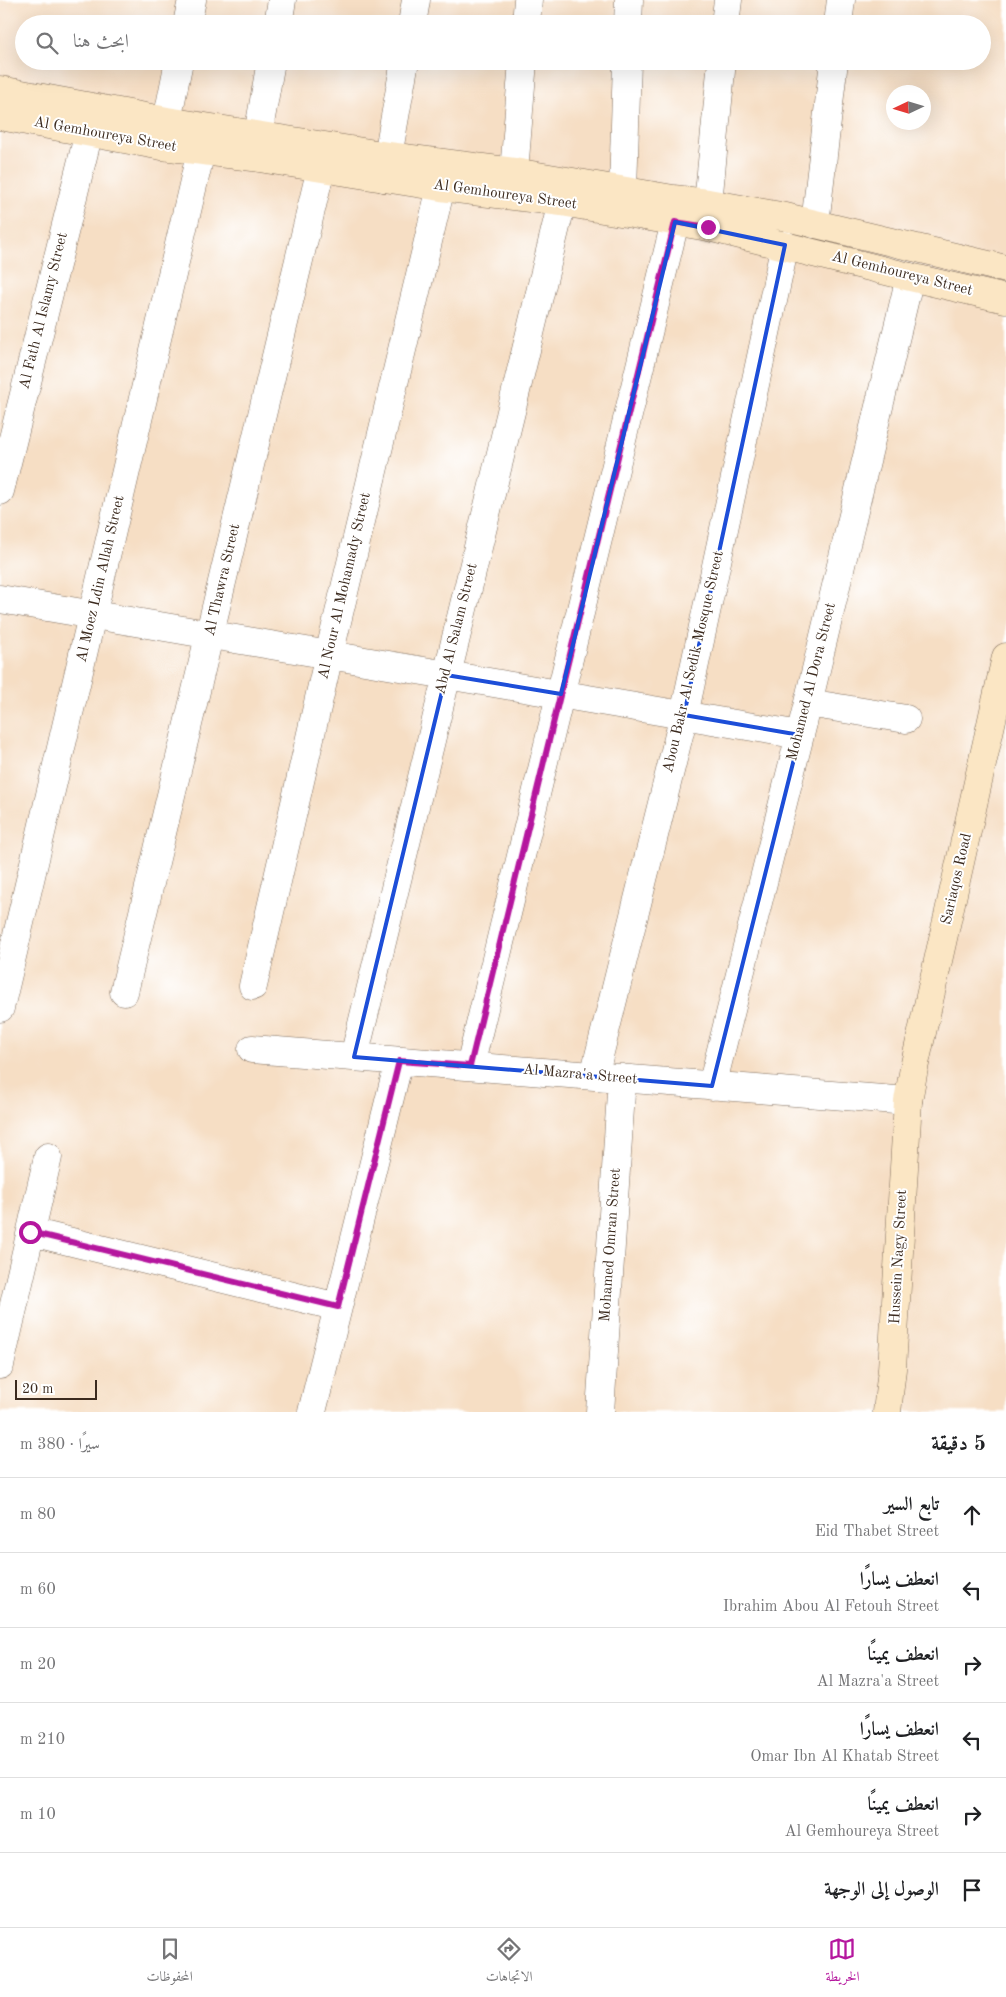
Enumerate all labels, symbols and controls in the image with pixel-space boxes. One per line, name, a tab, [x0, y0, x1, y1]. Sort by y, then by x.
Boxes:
search box	[15, 15, 991, 70]
icon: search	[33, 29, 61, 57]
text: ابحث هنا	[73, 33, 129, 52]
north arrow	[886, 85, 931, 130]
street label: Al Gemhoureya Street	[32, 115, 178, 155]
street label: Al Gemhoureya Street	[432, 177, 578, 213]
route end	[697, 216, 720, 239]
street label: Al Fath Al Islamy Street	[17, 231, 71, 391]
street label: Al Gemhoureya Street	[830, 249, 974, 299]
street label: Al Nour Al Mohamady Street	[316, 491, 374, 681]
street label: Al Moez Ldin Allah Street	[74, 494, 128, 664]
street label: Al Thawra Street	[203, 522, 243, 638]
street label: Abou Bakr Al Sedik Mosque Street	[661, 550, 727, 774]
street label: Abd Al Salam Street	[433, 562, 481, 696]
street label: Mohamed Al Dora Street	[785, 601, 839, 763]
street label: Sariaqos Road	[939, 832, 975, 926]
street label: Al Mazra'a Street	[522, 1063, 638, 1087]
street label: Mohamed Omran Street	[598, 1167, 624, 1323]
street label: Hussein Nagy Street	[888, 1189, 910, 1325]
route start	[19, 1221, 42, 1244]
scale bar	[15, 1377, 98, 1400]
text: 20 m	[22, 1382, 53, 1396]
text: 5 دقيقة	[931, 1434, 986, 1455]
text: سيرًا · 380 m	[20, 1437, 100, 1453]
text: تابع السير	[884, 1496, 939, 1515]
icon: ahead	[958, 1501, 986, 1529]
text: 80 m	[20, 1507, 56, 1523]
text: Eid Thabet Street	[815, 1524, 939, 1540]
text: انعطف يسارًا	[860, 1571, 939, 1590]
icon: left	[958, 1576, 986, 1604]
text: 60 m	[20, 1582, 56, 1598]
text: Ibrahim Abou Al Fetouh Street	[723, 1599, 939, 1615]
text: انعطف يمينًا	[867, 1646, 939, 1665]
icon: right	[958, 1651, 986, 1679]
text: 20 m	[20, 1657, 56, 1673]
text: Al Mazra'a Street	[817, 1674, 939, 1690]
text: انعطف يسارًا	[860, 1721, 939, 1740]
icon: left	[958, 1726, 986, 1754]
text: 210 m	[20, 1732, 65, 1748]
text: Omar Ibn Al Khatab Street	[750, 1749, 939, 1765]
text: انعطف يمينًا	[867, 1796, 939, 1815]
icon: right	[958, 1801, 986, 1829]
text: 10 m	[20, 1807, 56, 1823]
text: Al Gemhoureya Street	[785, 1824, 939, 1840]
icon: arrive	[958, 1876, 986, 1904]
text: الوصول إلى الوجهة	[824, 1881, 939, 1900]
tab: المحفوظات	[147, 1935, 193, 1990]
tab: الاتجاهات	[486, 1935, 532, 1990]
tab: الخريطة	[825, 1935, 860, 1990]

